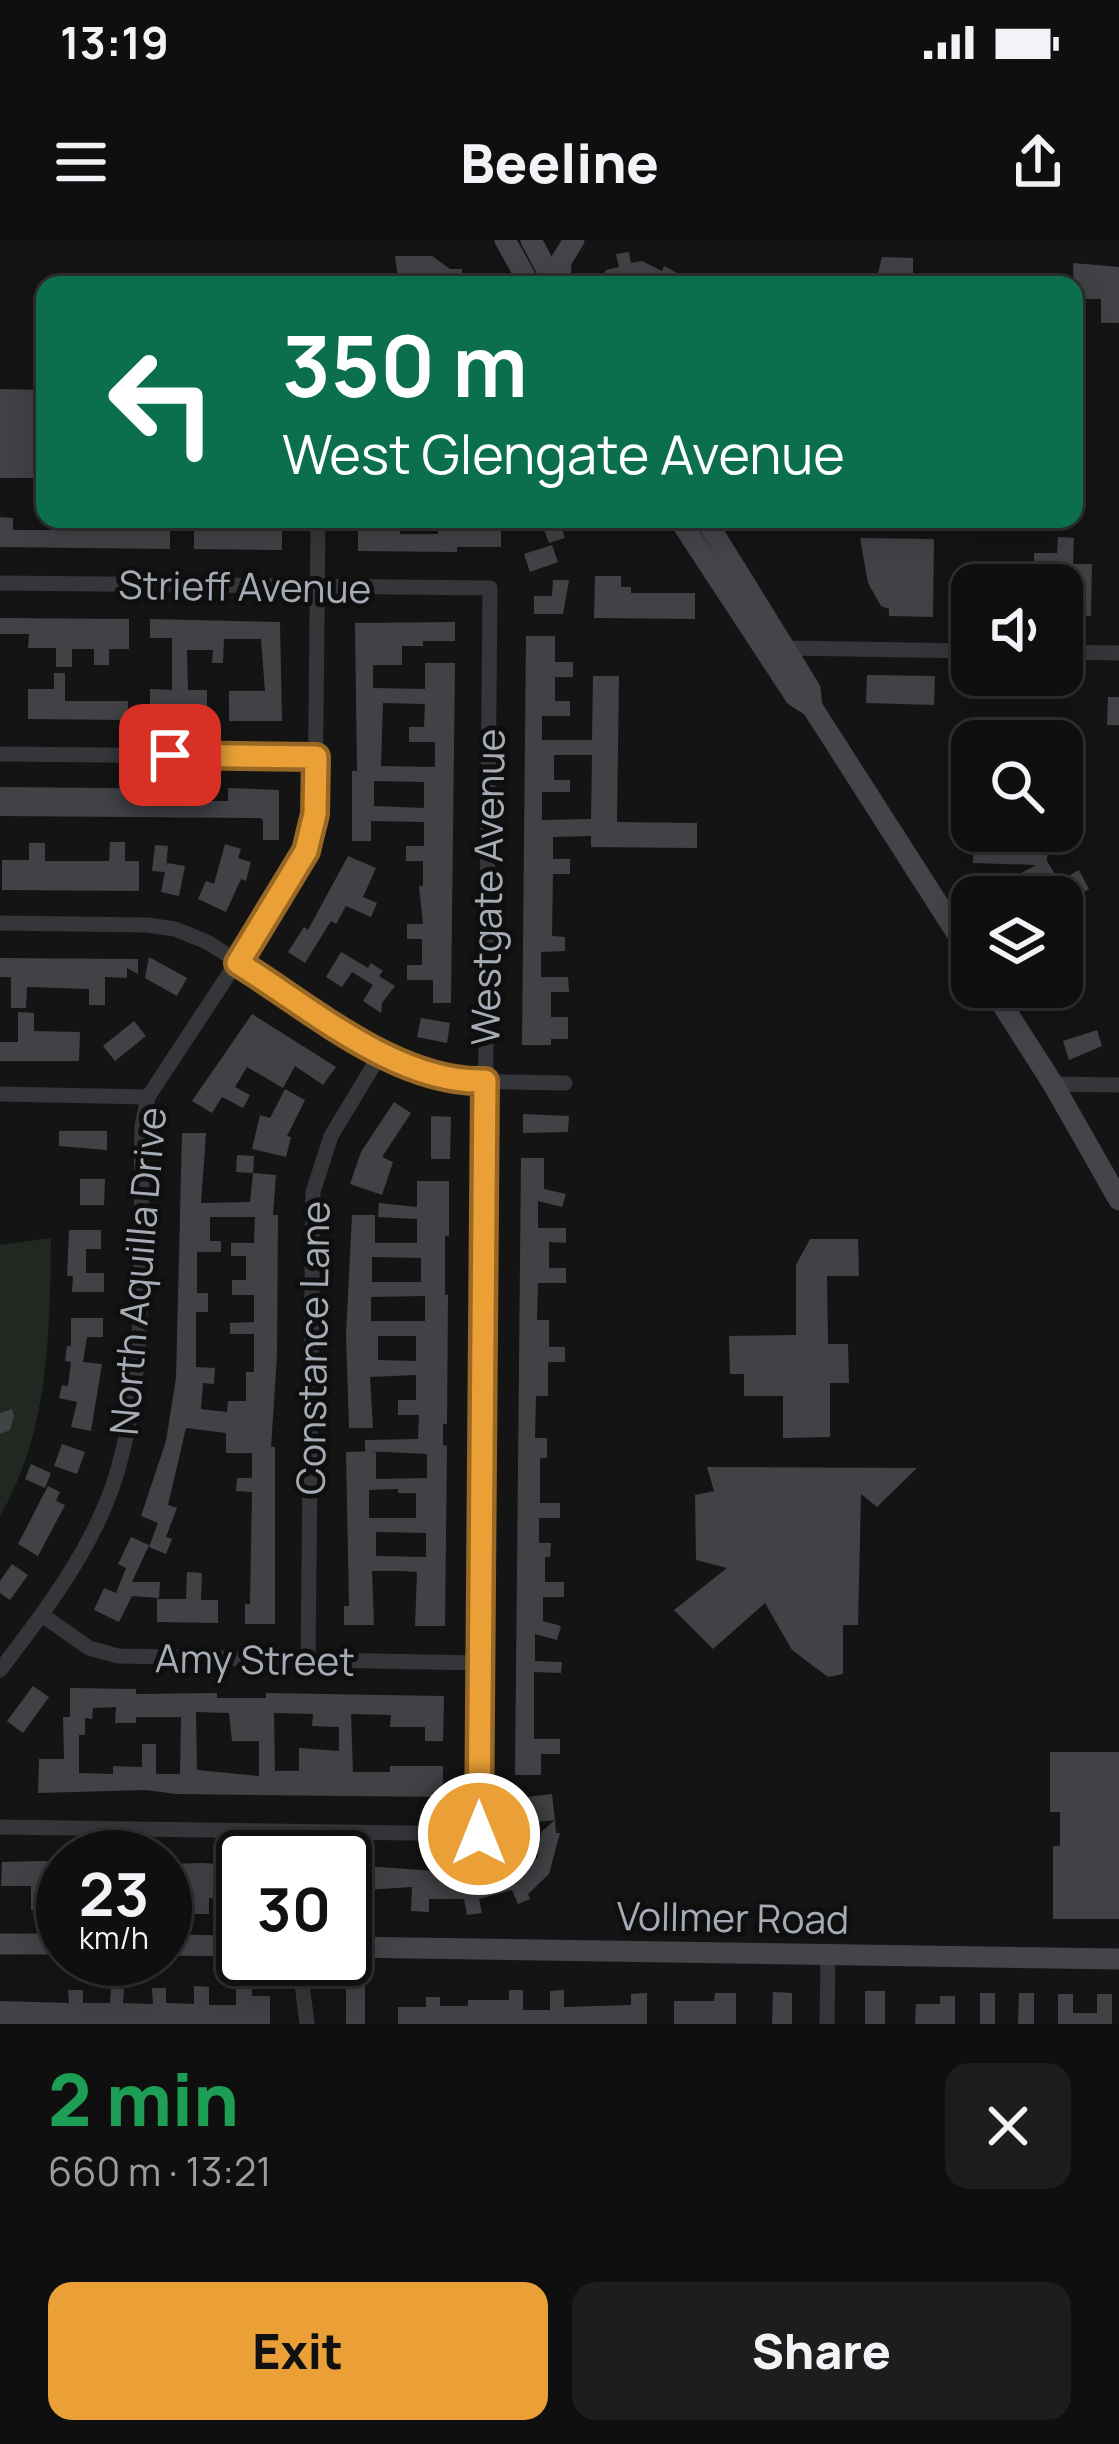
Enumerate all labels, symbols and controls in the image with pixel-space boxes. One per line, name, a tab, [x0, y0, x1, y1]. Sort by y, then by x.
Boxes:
text: 13:19	[60, 11, 169, 73]
text: Beeline	[460, 125, 659, 199]
icon: menu	[48, 129, 114, 195]
icon: share	[1005, 129, 1071, 195]
text: 350 m	[282, 307, 528, 422]
icon: left	[84, 324, 240, 480]
text: West Glengate Avenue	[282, 416, 845, 490]
street label: Strieff Avenue	[118, 557, 372, 615]
map controls	[951, 564, 1083, 1008]
button: sound	[951, 564, 1083, 696]
pin	[119, 704, 221, 806]
button: search	[951, 720, 1083, 852]
icon: arrive	[137, 722, 203, 788]
street label: Westgate Avenue	[457, 728, 517, 1046]
button: layers	[951, 876, 1083, 1008]
street label: North Aquilla Drive	[96, 1105, 178, 1437]
street label: Constance Lane	[282, 1201, 342, 1495]
street label: Amy Street	[155, 1630, 355, 1688]
position arrow	[416, 1771, 542, 1897]
speed limit sign: 30	[216, 1830, 372, 1986]
text: 23	[79, 1852, 149, 1934]
street label: Vollmer Road	[616, 1888, 850, 1946]
text: km/h	[79, 1917, 149, 1958]
text: 2 min	[48, 2049, 239, 2148]
button: close	[945, 2063, 1071, 2189]
text: 660 m · 13:21	[48, 2144, 271, 2198]
button: Exit	[48, 2282, 548, 2420]
button: Share	[572, 2282, 1071, 2420]

